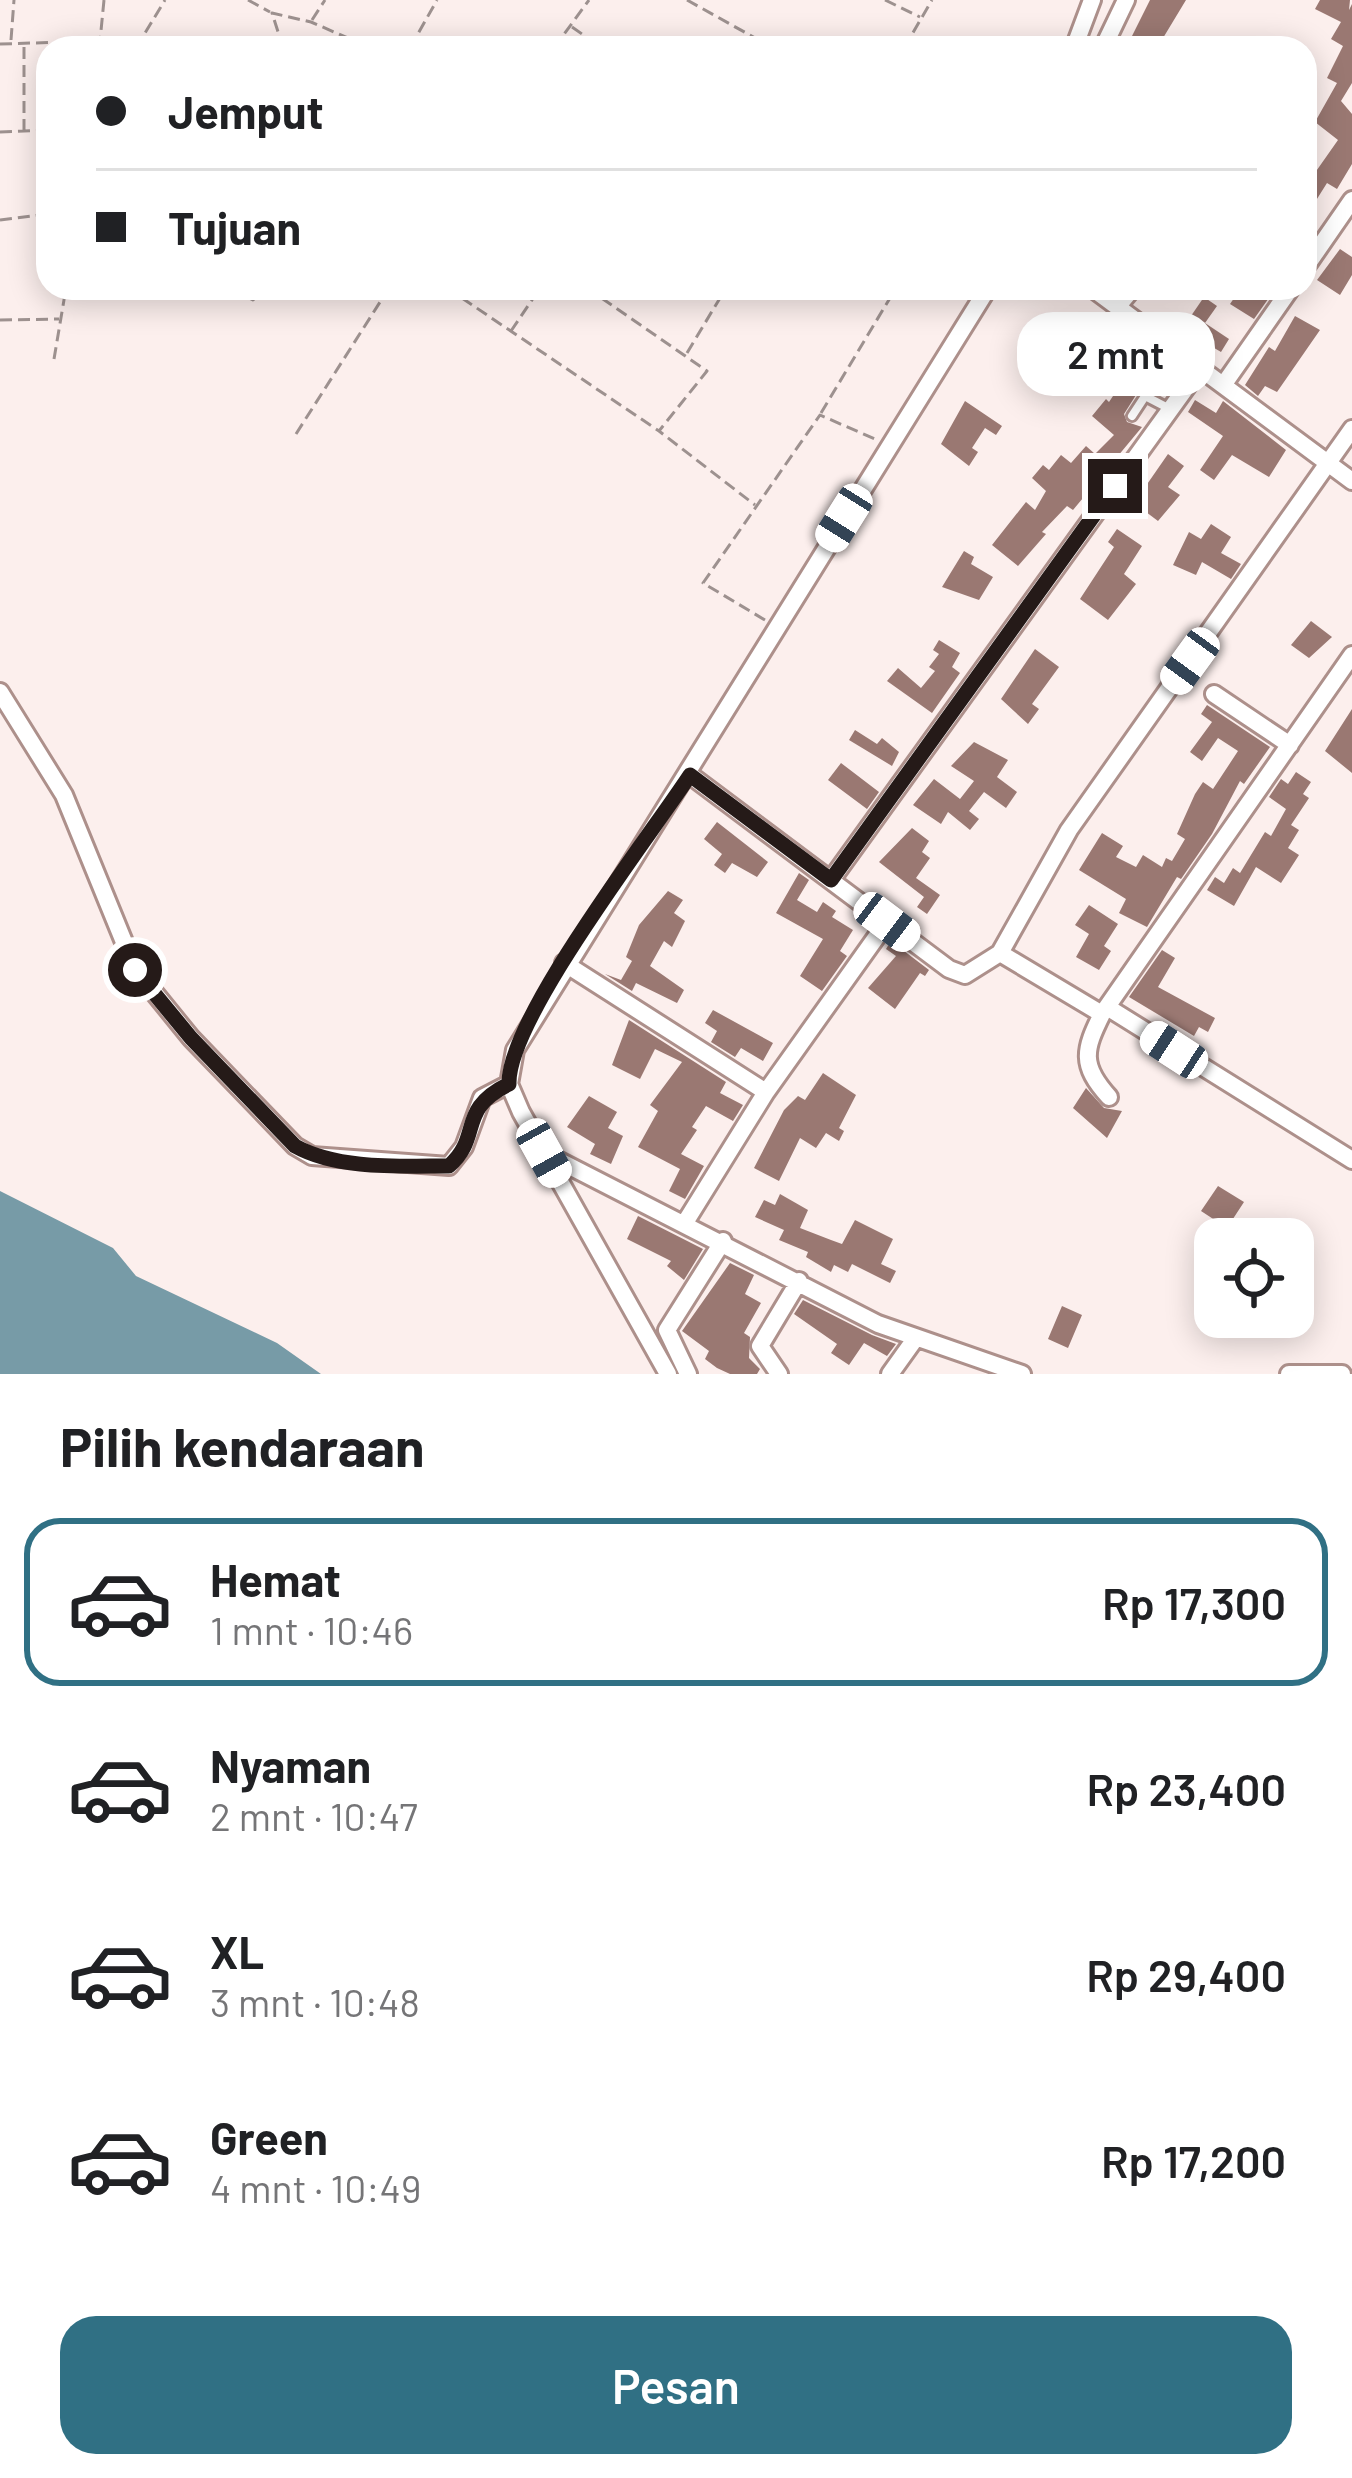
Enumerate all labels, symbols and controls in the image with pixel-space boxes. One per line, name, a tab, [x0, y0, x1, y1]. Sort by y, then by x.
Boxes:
text: Jemput	[168, 84, 324, 138]
text: Tujuan	[168, 200, 301, 254]
callout: 2 mnt	[1016, 312, 1214, 396]
text: 2 mnt	[1067, 330, 1165, 377]
route end	[1088, 459, 1142, 513]
car	[810, 478, 878, 558]
car	[1154, 621, 1226, 701]
car	[847, 886, 927, 958]
route start	[108, 943, 162, 997]
car	[1134, 1015, 1214, 1085]
car	[511, 1113, 577, 1193]
map controls	[1194, 1218, 1314, 1338]
button: locate	[1194, 1218, 1314, 1338]
text: Pilih kendaraan	[60, 1413, 424, 1478]
icon: car	[66, 1548, 174, 1656]
text: Hemat	[210, 1552, 341, 1606]
text: Rp 17,300	[1102, 1575, 1286, 1629]
text: 1 mnt · 10:46	[210, 1606, 413, 1653]
icon: car	[66, 1734, 174, 1842]
text: Nyaman	[210, 1738, 371, 1792]
text: Rp 23,400	[1087, 1761, 1286, 1815]
text: 2 mnt · 10:47	[210, 1792, 418, 1839]
icon: car	[66, 1920, 174, 2028]
text: XL	[210, 1924, 264, 1978]
text: Rp 29,400	[1086, 1947, 1286, 2001]
text: 3 mnt · 10:48	[210, 1978, 420, 2025]
icon: car	[66, 2106, 174, 2214]
text: Green	[210, 2110, 328, 2164]
text: Rp 17,200	[1101, 2133, 1286, 2187]
text: 4 mnt · 10:49	[210, 2164, 421, 2211]
button: Pesan	[60, 2316, 1292, 2454]

